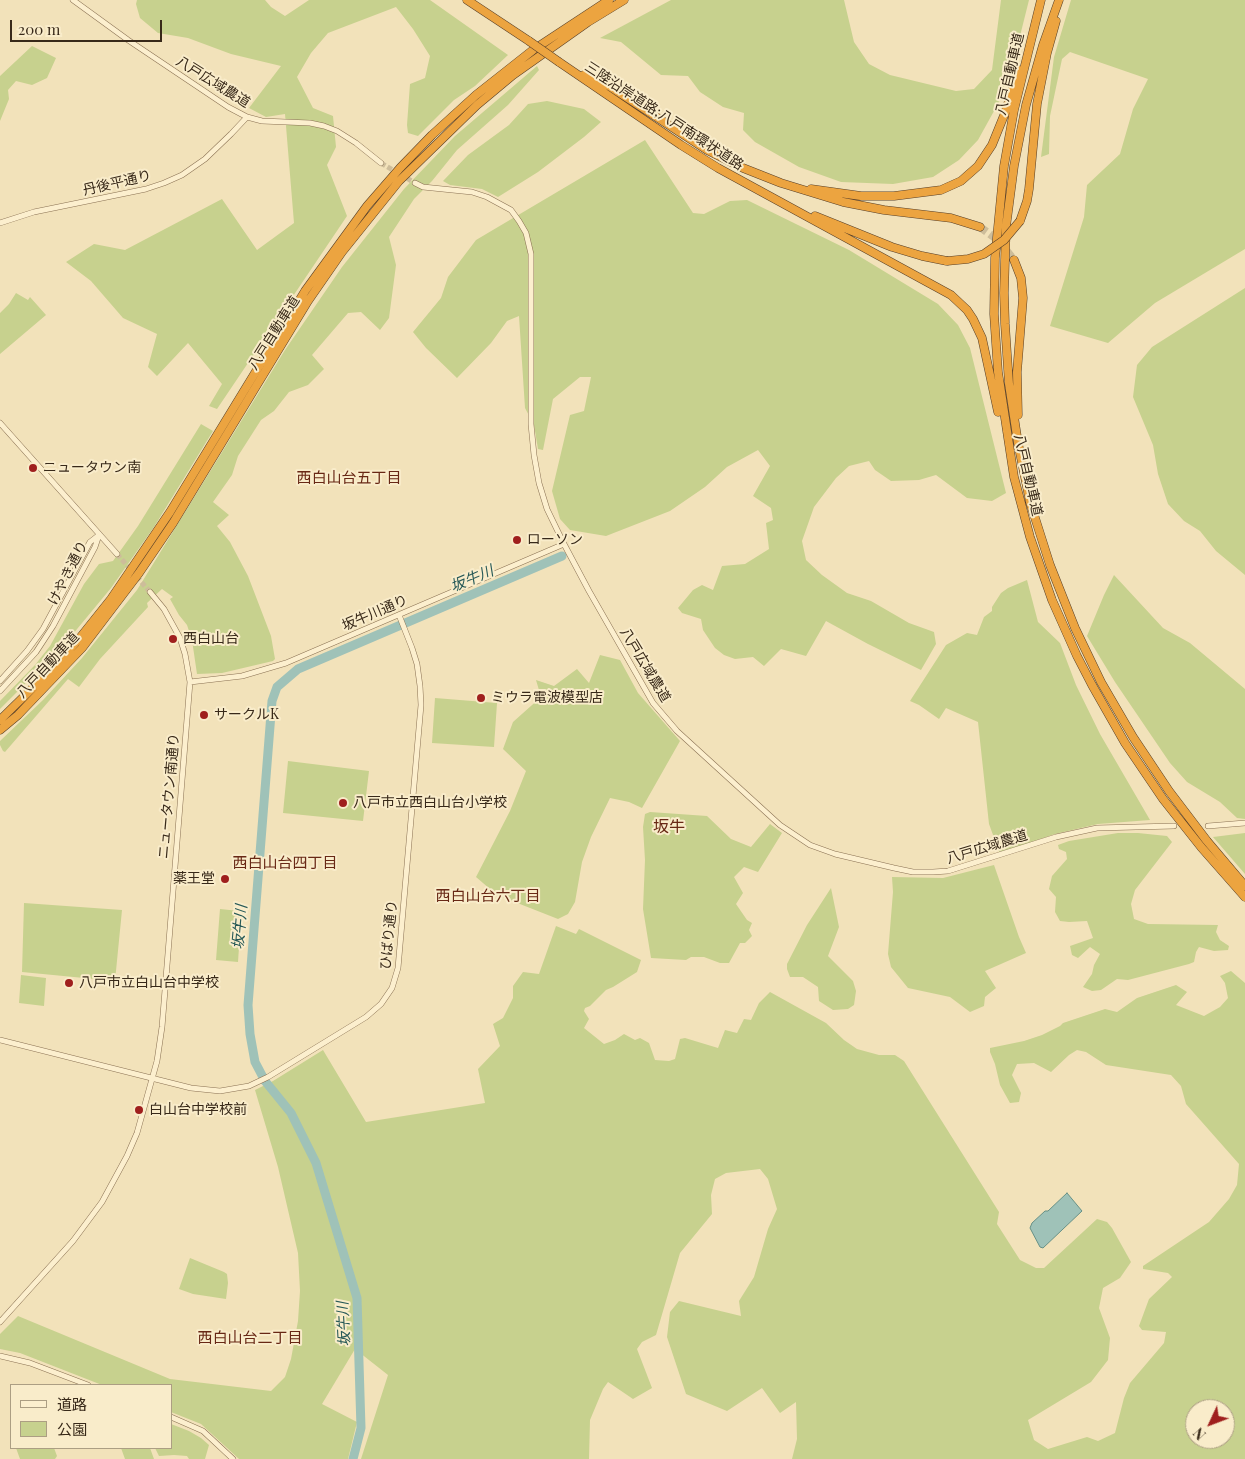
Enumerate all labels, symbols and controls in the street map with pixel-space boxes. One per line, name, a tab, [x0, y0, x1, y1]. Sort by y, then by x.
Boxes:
scale bar	[12, 10, 165, 42]
text: 200 m	[18, 19, 60, 39]
street label: 八戸自動車道	[992, 31, 1028, 117]
street label: 八戸広域農道	[173, 53, 253, 111]
street label: 三陸沿岸道路;八戸南環状道路	[581, 58, 747, 174]
street label: 丹後平通り	[81, 167, 153, 199]
street label: 八戸自動車道	[245, 293, 303, 373]
street label: 八戸自動車道	[1010, 432, 1046, 518]
place label: ニュータウン南	[43, 460, 141, 476]
marker: ニュータウン南	[27, 462, 39, 474]
district label: 西白山台五丁目	[297, 469, 401, 487]
place label: ローソン	[527, 532, 583, 548]
marker: ローソン	[511, 534, 523, 546]
street label: けやき通り	[45, 538, 91, 608]
water label: 坂牛川	[448, 562, 496, 596]
street label: 坂牛川通り	[340, 592, 410, 634]
street label: 八戸広域農道	[616, 625, 674, 705]
street label: 八戸自動車道	[13, 629, 83, 701]
place label: 西白山台	[183, 631, 239, 647]
marker: 西白山台	[167, 633, 179, 645]
place label: ミウラ電波模型店	[491, 690, 603, 706]
marker: ミウラ電波模型店	[475, 692, 487, 704]
place label: サークルK	[214, 707, 279, 723]
marker: サークルK	[198, 709, 210, 721]
street label: ニュータウン南通り	[155, 733, 183, 859]
place label: 八戸市立西白山台小学校	[353, 795, 507, 811]
marker: 八戸市立西白山台小学校	[337, 797, 349, 809]
district label: 坂牛	[653, 817, 685, 837]
street label: 八戸広域農道	[944, 827, 1030, 867]
district label: 西白山台四丁目	[233, 854, 337, 872]
place label: 薬王堂	[173, 871, 215, 887]
marker: 薬王堂	[219, 873, 231, 885]
district label: 西白山台六丁目	[436, 887, 540, 905]
street label: ひばり通り	[377, 899, 401, 971]
water label: 坂牛川	[229, 904, 251, 950]
place label: 八戸市立白山台中学校	[79, 975, 219, 991]
marker: 八戸市立白山台中学校	[63, 977, 75, 989]
place label: 白山台中学校前	[149, 1102, 247, 1118]
marker: 白山台中学校前	[133, 1104, 145, 1116]
water label: 坂牛川	[334, 1301, 354, 1347]
district label: 西白山台二丁目	[198, 1329, 302, 1347]
legend	[10, 1384, 172, 1449]
text: 道路	[57, 1394, 87, 1414]
north arrow	[1185, 1399, 1235, 1449]
text: 公園	[57, 1419, 87, 1439]
text: N	[1189, 1424, 1210, 1444]

